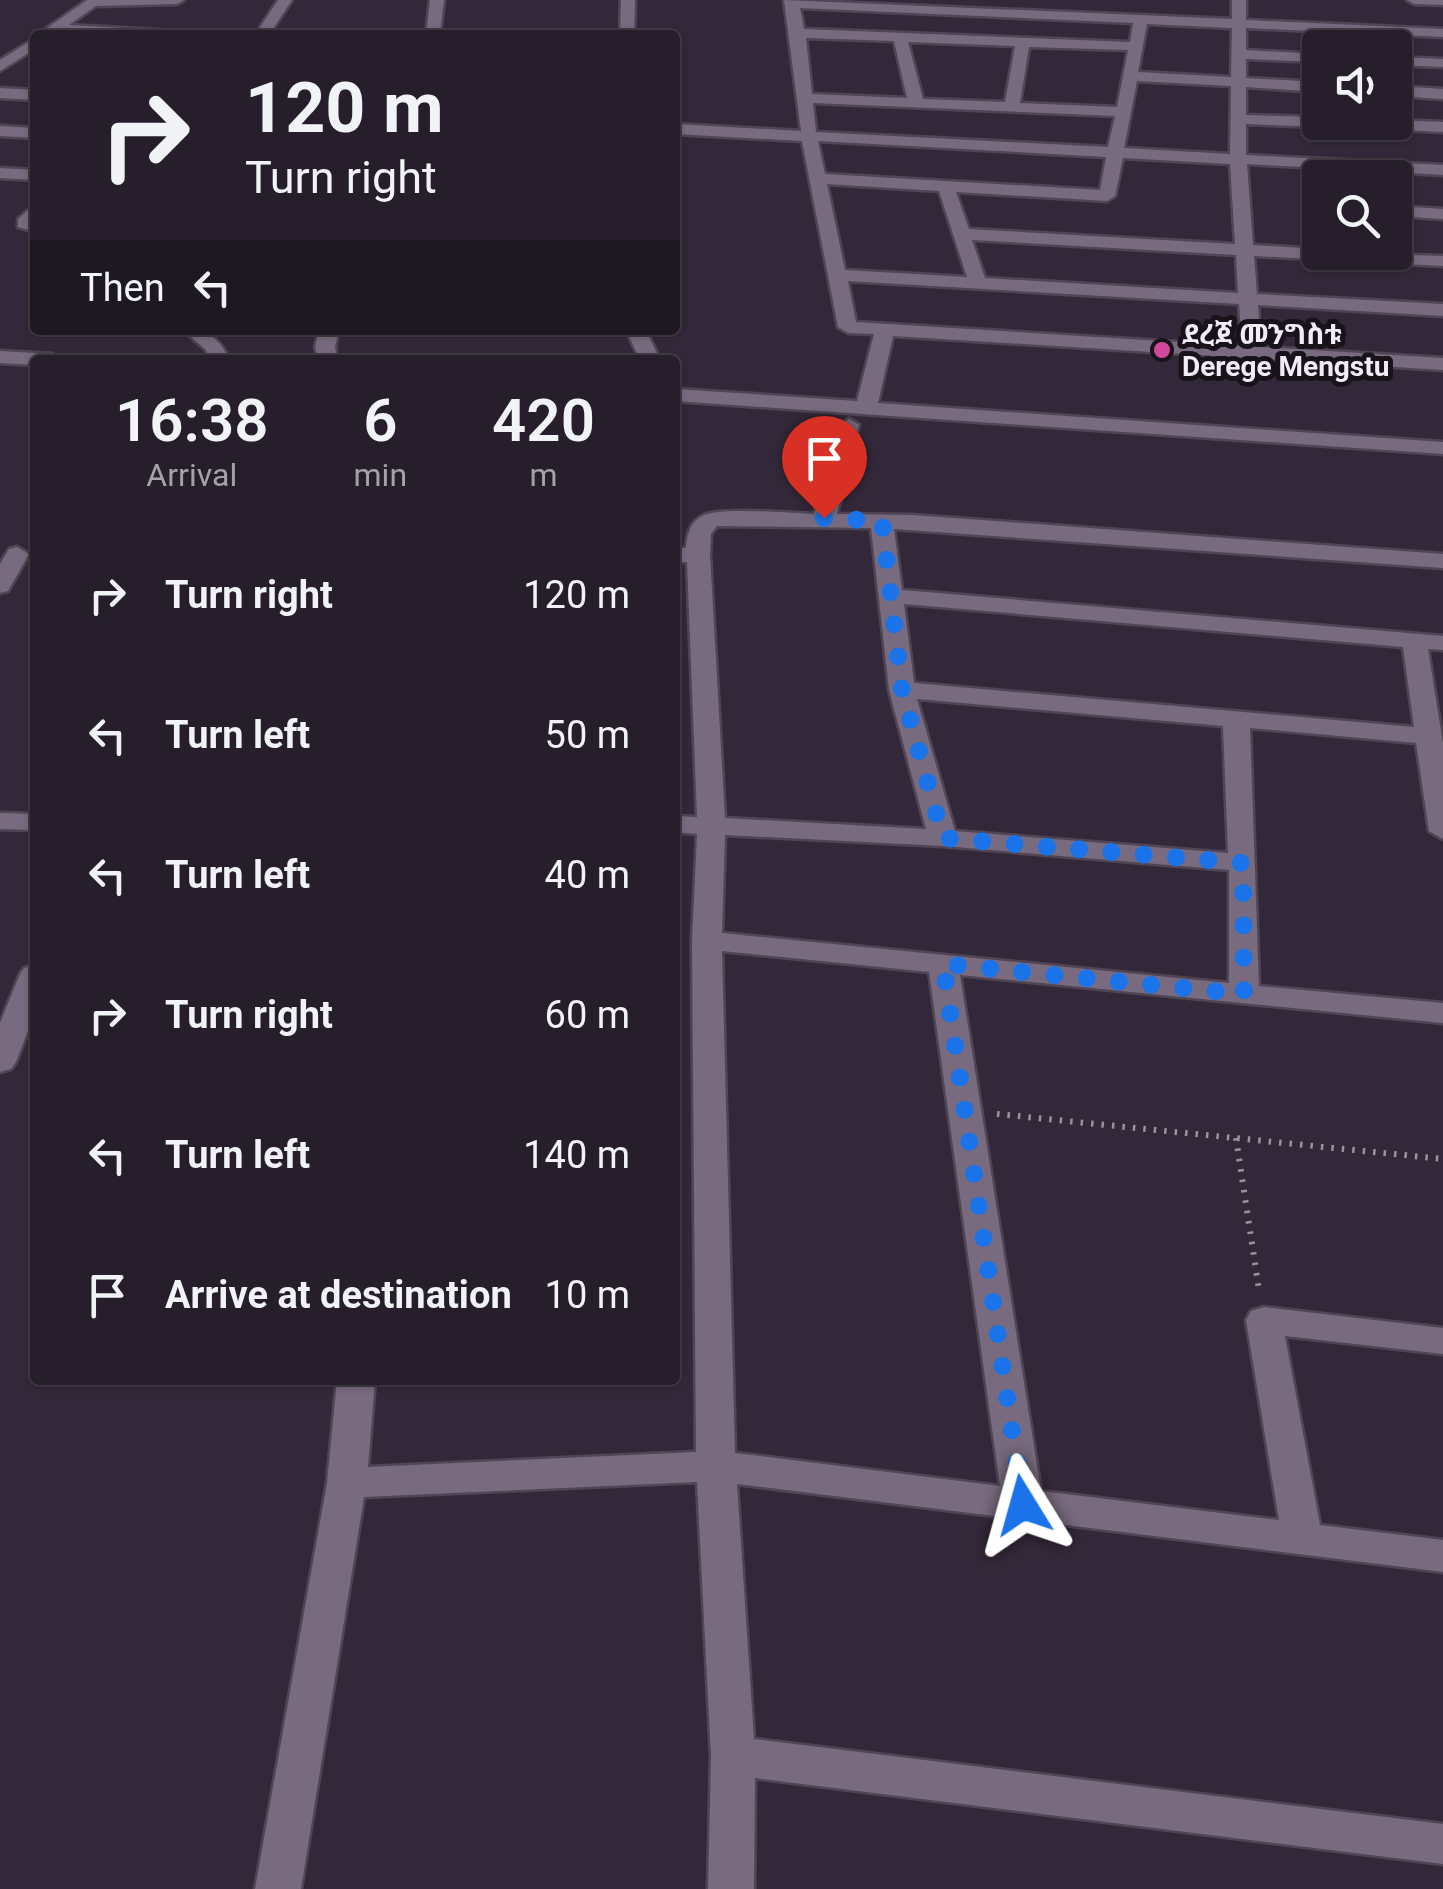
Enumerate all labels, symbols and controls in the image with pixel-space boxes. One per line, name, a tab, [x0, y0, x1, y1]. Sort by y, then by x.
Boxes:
map controls	[1302, 30, 1412, 270]
button: sound	[1302, 30, 1412, 140]
text: 120 m	[245, 67, 444, 149]
icon: right	[80, 70, 210, 200]
text: Turn right	[245, 151, 437, 204]
button: search	[1302, 160, 1412, 270]
icon: left	[185, 260, 240, 315]
text: Then	[80, 266, 165, 310]
place label: ደረጀ መንግስቱ Derege Mengstu	[1182, 318, 1389, 383]
marker: ደረጀ መንግስቱ Derege Mengstu	[1151, 339, 1173, 361]
text: 16:38	[115, 385, 269, 456]
text: 6	[363, 385, 397, 456]
text: 420	[492, 385, 595, 456]
pin	[782, 416, 867, 519]
icon: arrive	[797, 431, 852, 486]
text: Arrival	[146, 456, 237, 494]
text: min	[354, 456, 407, 494]
text: m	[529, 456, 558, 494]
icon: right	[80, 568, 135, 623]
text: Turn right	[165, 573, 333, 617]
text: 120 m	[523, 573, 630, 617]
icon: left	[80, 708, 135, 763]
text: Turn left	[165, 713, 310, 757]
text: 50 m	[545, 713, 630, 757]
icon: left	[80, 848, 135, 903]
text: Turn left	[165, 853, 310, 897]
text: 40 m	[545, 853, 630, 897]
icon: right	[80, 988, 135, 1043]
text: Turn right	[165, 993, 333, 1037]
text: 60 m	[545, 993, 630, 1037]
icon: left	[80, 1128, 135, 1183]
text: Turn left	[165, 1133, 310, 1177]
text: 140 m	[523, 1133, 630, 1177]
icon: arrive	[80, 1268, 135, 1323]
text: Arrive at destination	[165, 1273, 512, 1317]
text: 10 m	[545, 1273, 630, 1317]
position arrow	[971, 1453, 1075, 1557]

